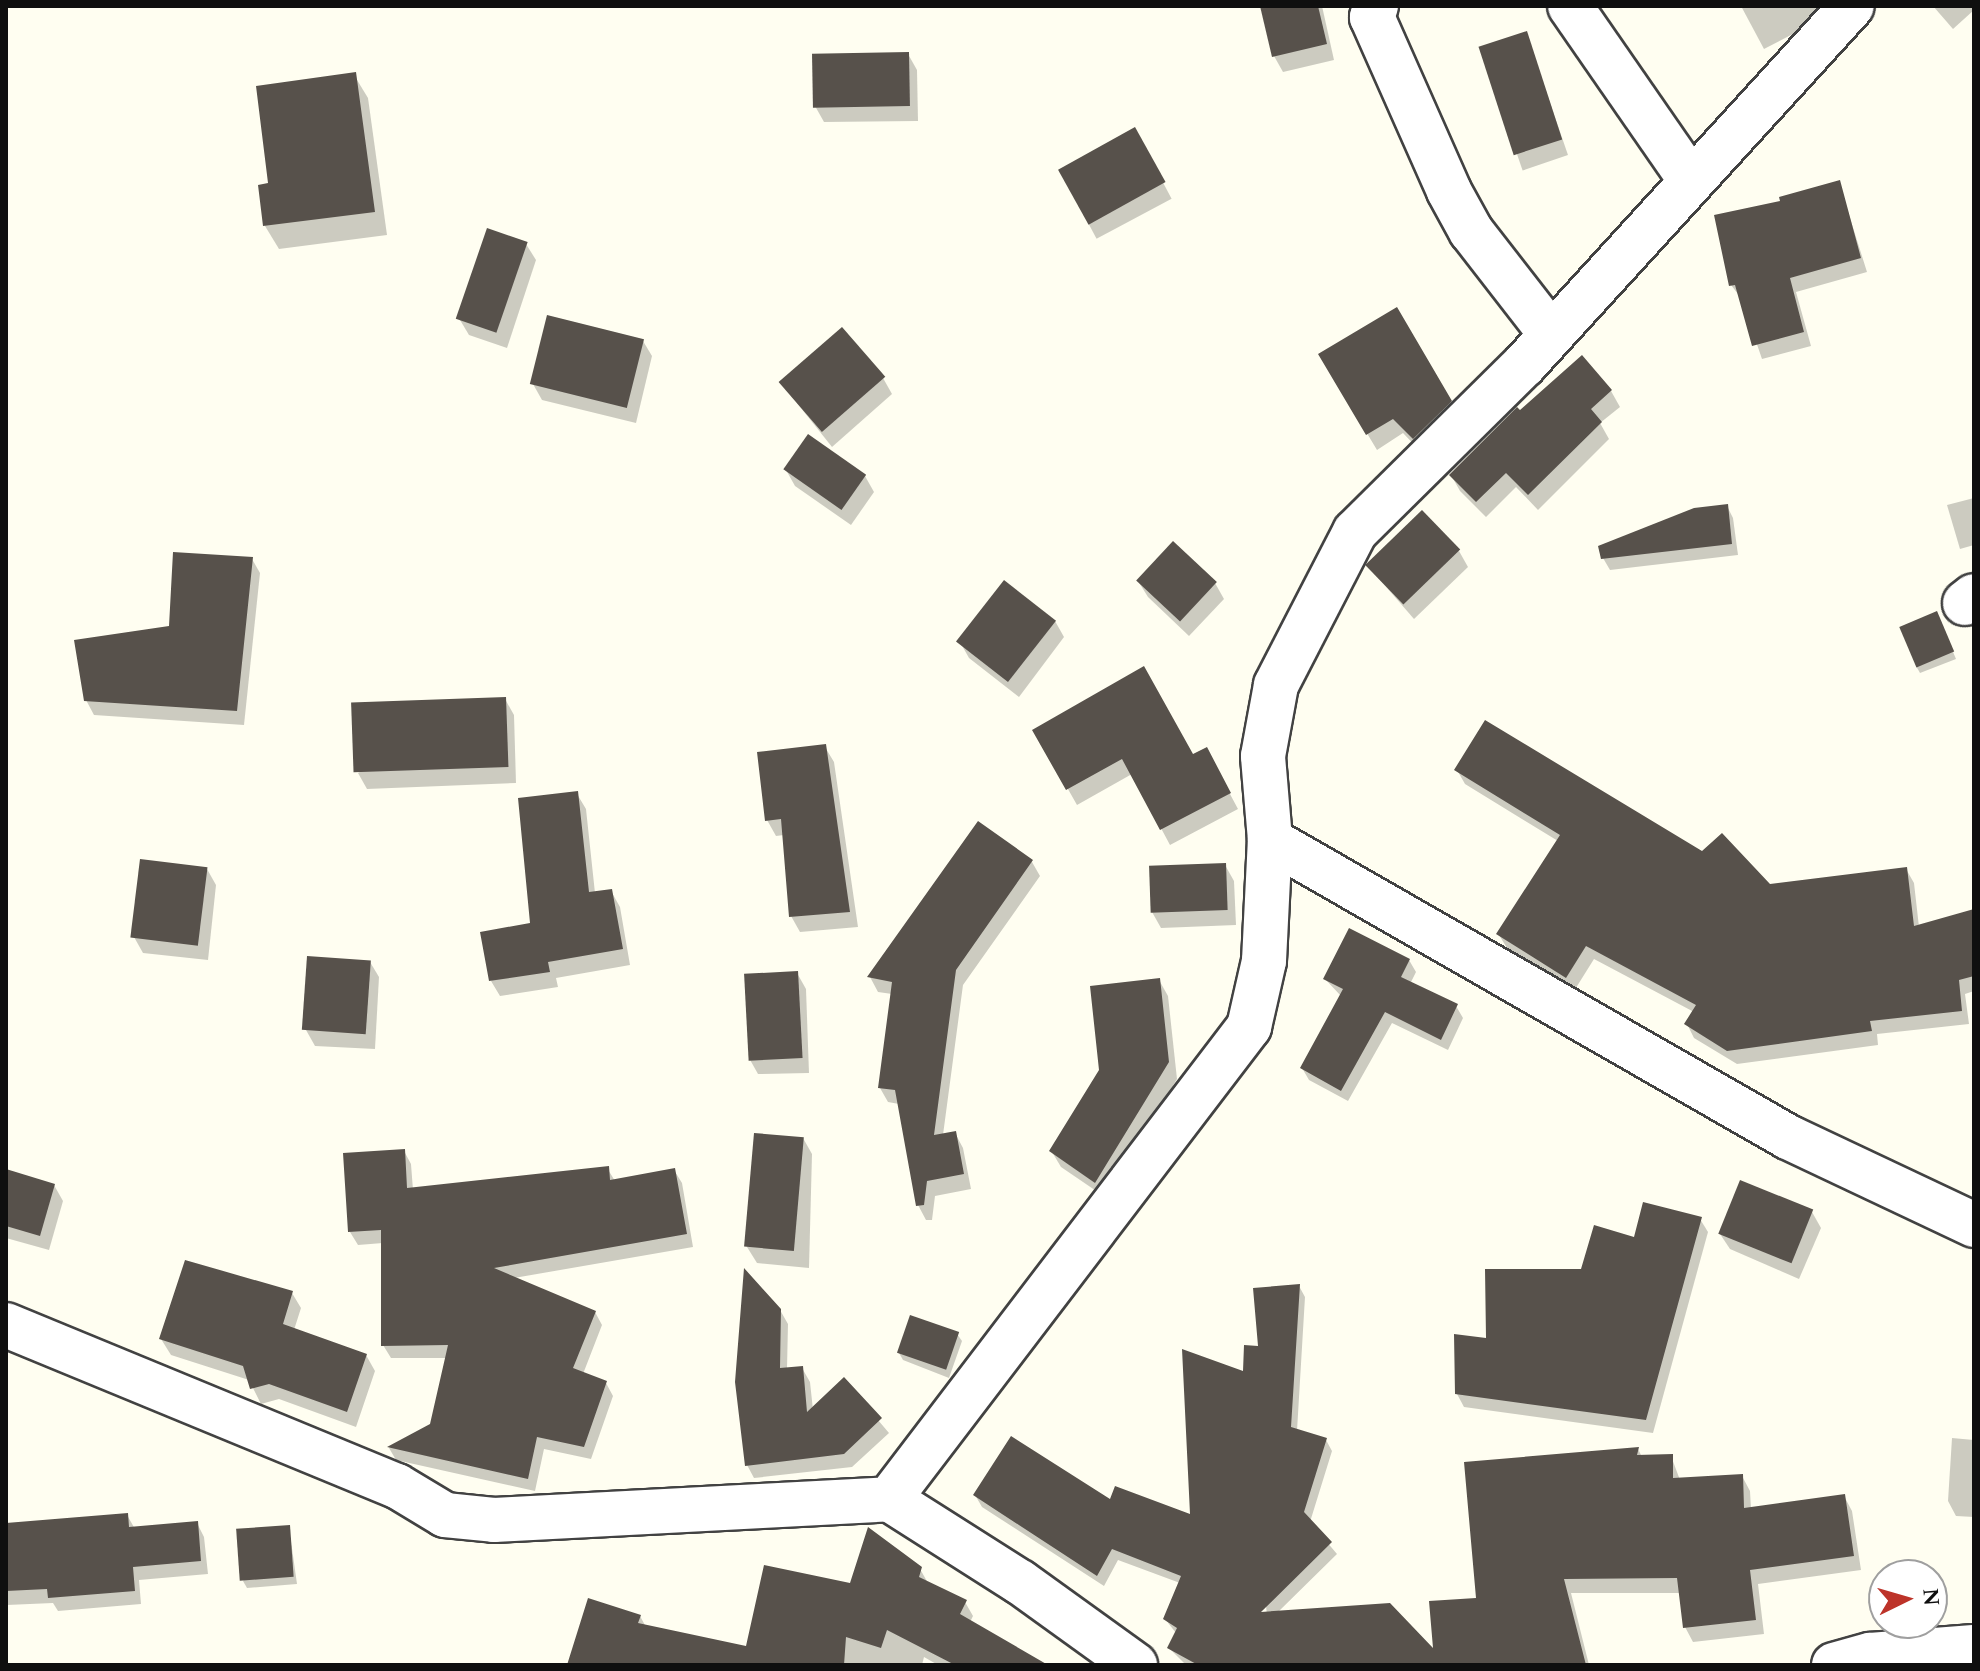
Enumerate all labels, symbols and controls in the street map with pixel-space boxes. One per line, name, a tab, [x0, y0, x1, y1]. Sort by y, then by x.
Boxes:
north arrow	[1868, 1559, 1948, 1639]
text: N	[1913, 1587, 1948, 1607]

